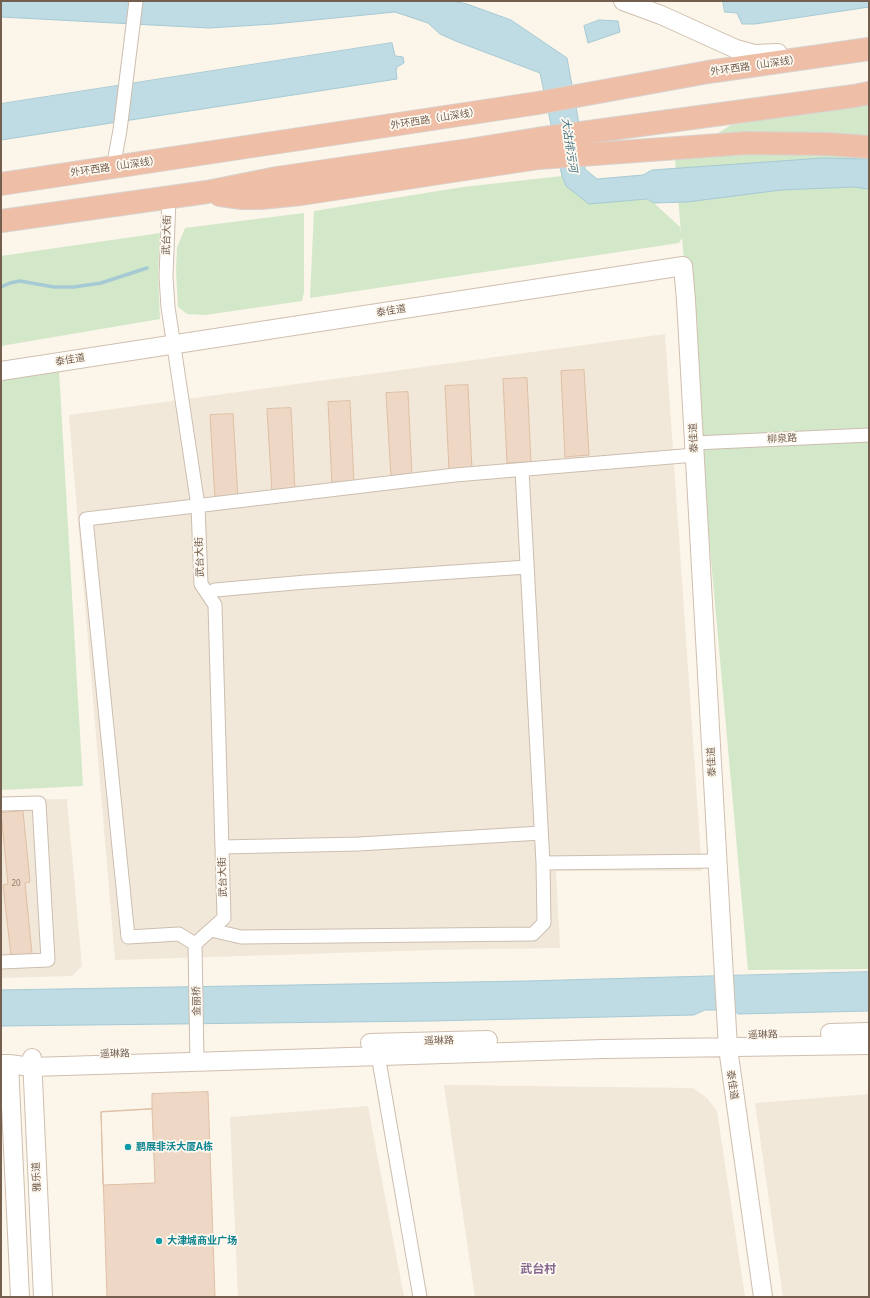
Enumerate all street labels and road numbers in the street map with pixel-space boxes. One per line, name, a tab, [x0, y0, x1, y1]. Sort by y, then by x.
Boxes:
street label: 外环西路（山深线）	[710, 54, 800, 78]
street label: 外环西路（山深线）	[390, 106, 480, 132]
street label: 外环西路（山深线）	[70, 155, 160, 179]
street label: 武台大街	[160, 215, 174, 255]
street label: 泰佳道	[375, 303, 407, 319]
street label: 泰佳道	[54, 352, 86, 368]
street label: 泰佳道	[687, 423, 701, 453]
street label: 柳泉路	[767, 432, 797, 446]
street label: 武台大街	[193, 537, 207, 577]
street label: 泰佳道	[705, 747, 719, 777]
street label: 武台大街	[216, 857, 230, 897]
street label: 金丽桥	[191, 986, 203, 1016]
street label: 遥琳路	[748, 1028, 778, 1042]
street label: 遥琳路	[424, 1035, 454, 1047]
street label: 遥琳路	[100, 1047, 130, 1061]
street label: 泰佳道	[724, 1069, 740, 1101]
street label: 雅乐道	[30, 1162, 44, 1192]

